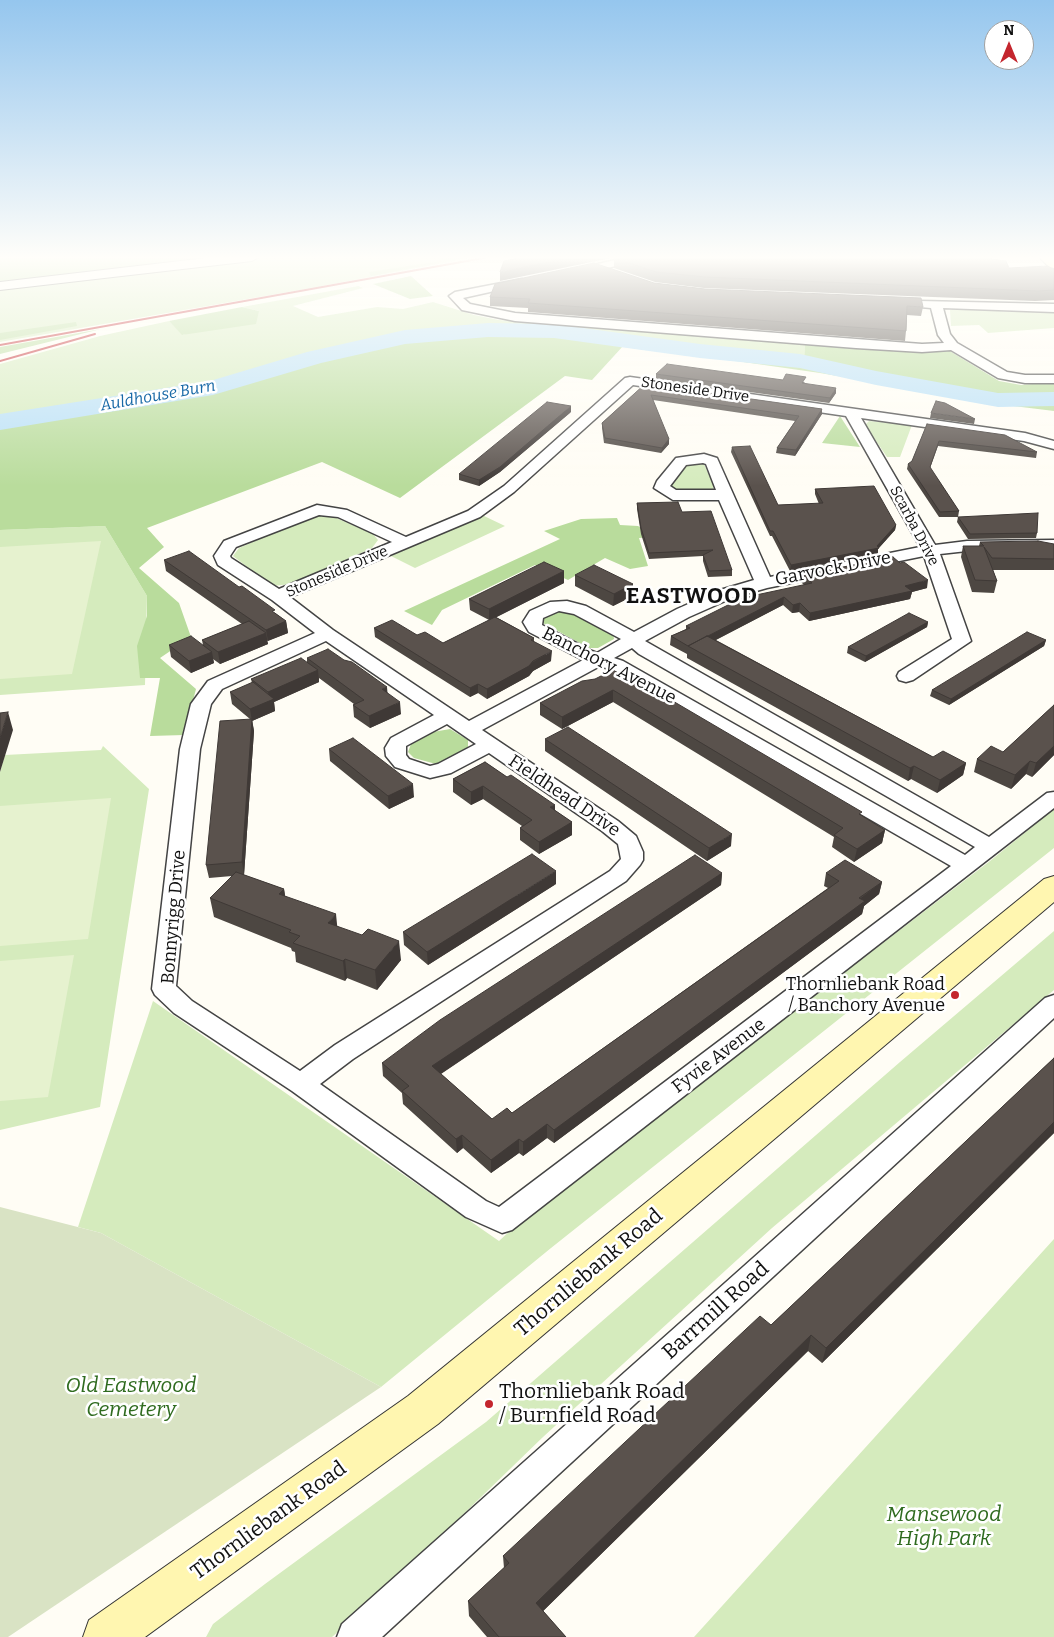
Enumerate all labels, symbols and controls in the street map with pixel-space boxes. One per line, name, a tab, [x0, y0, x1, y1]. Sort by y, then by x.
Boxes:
north arrow	[984, 20, 1034, 70]
text: N	[1004, 22, 1014, 39]
street label: Stoneside Drive	[640, 373, 750, 407]
water label: Auldhouse Burn	[99, 376, 217, 416]
street label: Scarba Drive	[885, 483, 943, 569]
street label: Stoneside Drive	[283, 542, 391, 602]
street label: Garvock Drive	[773, 547, 893, 591]
district label: EASTWOOD	[625, 584, 759, 610]
street label: Banchory Avenue	[538, 623, 680, 709]
street label: Fieldhead Drive	[504, 751, 624, 841]
street label: Bonnyrigg Drive	[157, 849, 191, 985]
place label: Thornliebank Road / Banchory Avenue	[786, 974, 945, 1016]
marker: Thornliebank Road / Banchory Avenue	[949, 989, 961, 1001]
street label: Fyvie Avenue	[668, 1014, 770, 1098]
street label: Thornliebank Road	[510, 1204, 668, 1342]
street label: Barrmill Road	[658, 1257, 774, 1365]
park label: Old Eastwood Cemetery	[65, 1373, 197, 1423]
place label: Thornliebank Road / Burnfield Road	[499, 1379, 685, 1429]
marker: Thornliebank Road / Burnfield Road	[483, 1398, 495, 1410]
street label: Thornliebank Road	[186, 1456, 352, 1586]
park label: Mansewood High Park	[887, 1502, 1001, 1552]

